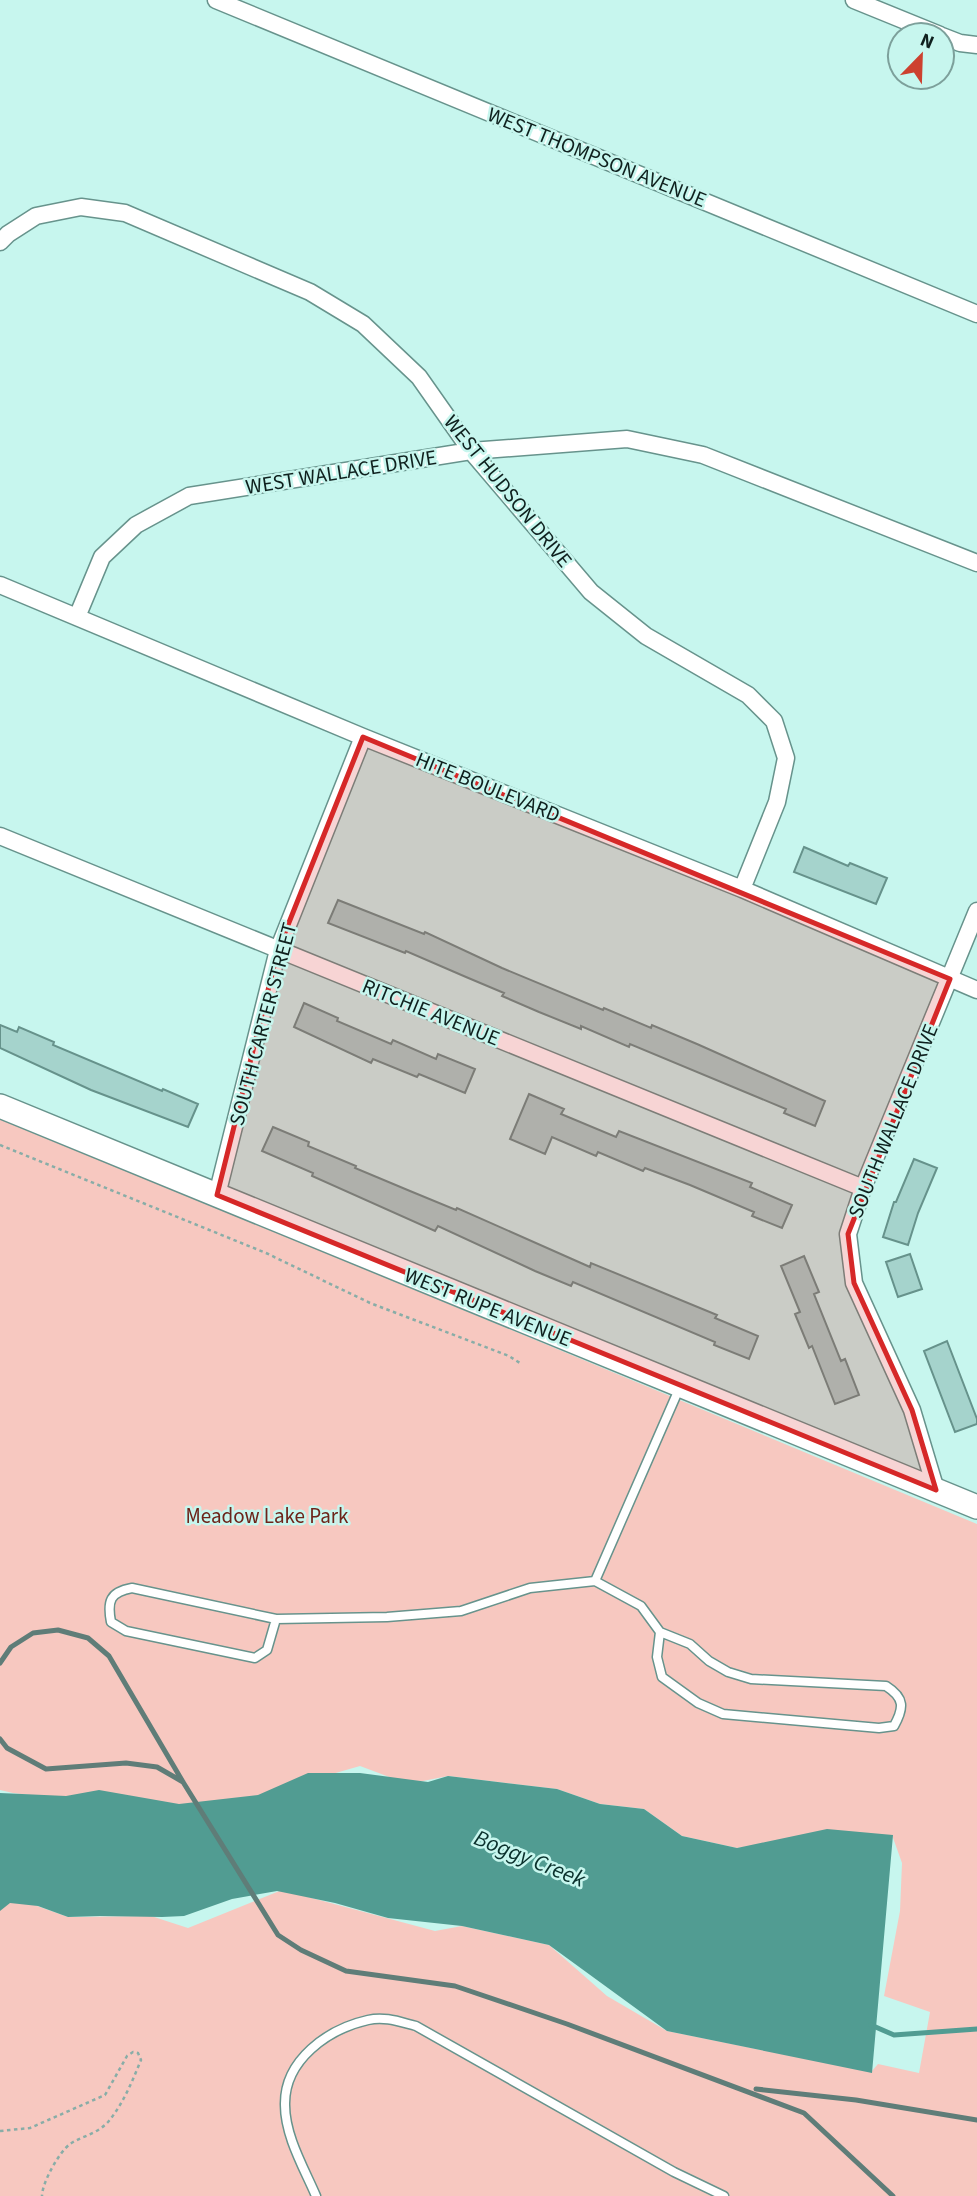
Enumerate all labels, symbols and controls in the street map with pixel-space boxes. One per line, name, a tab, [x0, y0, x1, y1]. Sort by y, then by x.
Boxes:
north arrow	[886, 21, 956, 91]
text: N	[916, 27, 938, 57]
street label: WEST THOMPSON AVENUE	[483, 99, 711, 215]
street label: WEST HUDSON DRIVE	[437, 408, 579, 574]
street label: WEST WALLACE DRIVE	[243, 442, 439, 502]
street label: HITE BOULEVARD	[411, 744, 565, 830]
street label: SOUTH CARTER STREET	[221, 919, 305, 1129]
street label: RITCHIE AVENUE	[358, 971, 504, 1053]
street label: SOUTH WALLACE DRIVE	[840, 1019, 946, 1223]
street label: WEST RUPE AVENUE	[400, 1260, 576, 1354]
park label: Meadow Lake Park	[186, 1501, 349, 1531]
water label: Boggy Creek	[469, 1821, 591, 1896]

